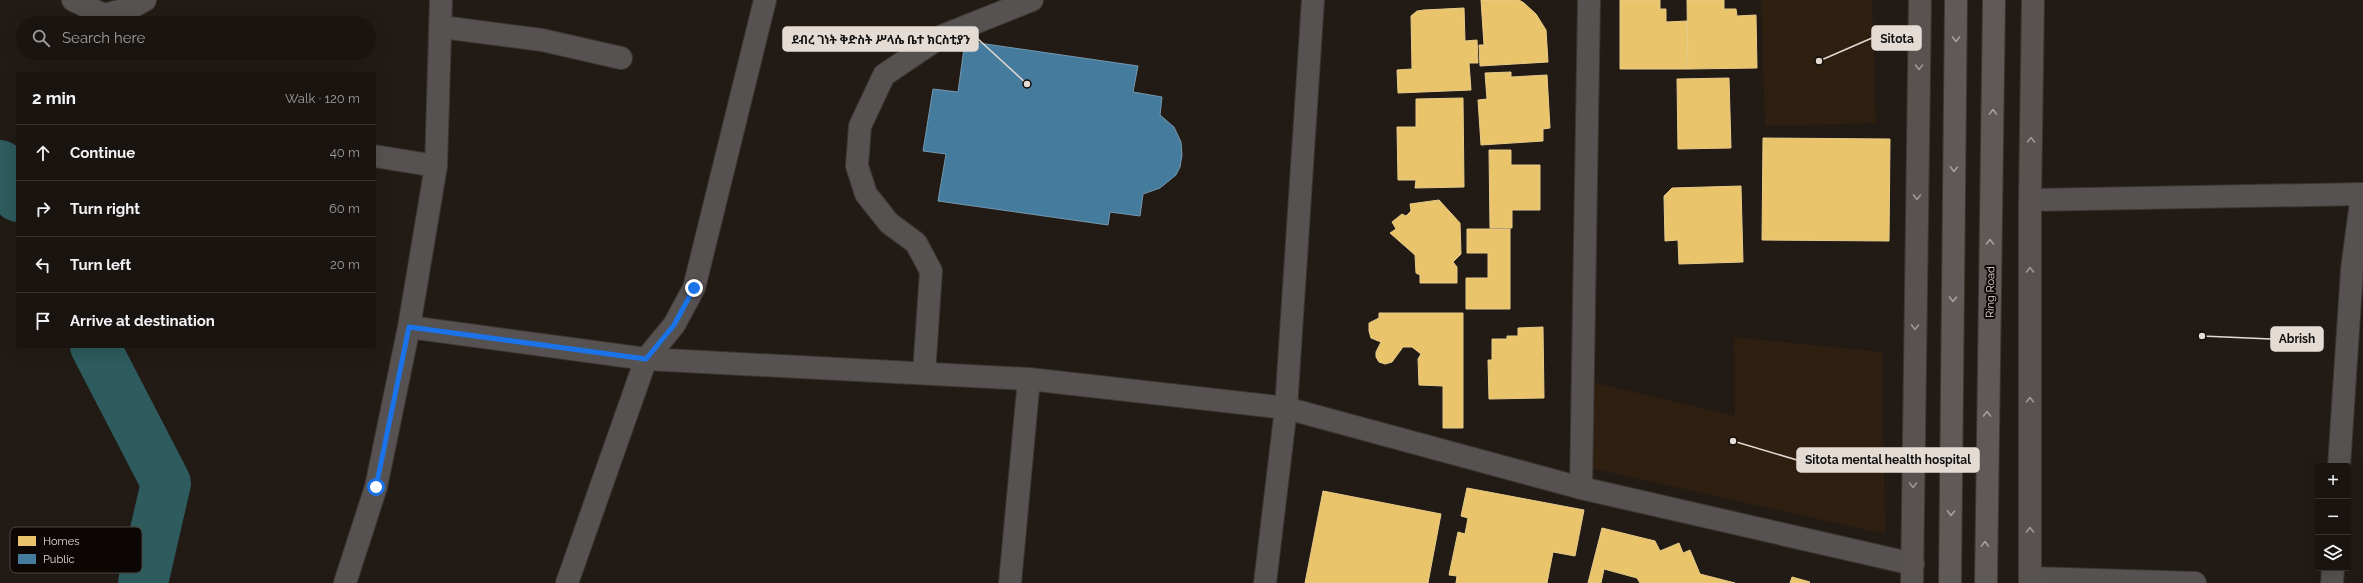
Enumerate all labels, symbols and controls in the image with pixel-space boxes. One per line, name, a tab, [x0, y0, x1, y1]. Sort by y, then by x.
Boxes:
search box	[16, 16, 376, 60]
callout: Sitota	[1872, 26, 1921, 50]
icon: search	[30, 27, 52, 49]
callout: ደብረ ገነት ቅድስት ሥላሴ ቤተ ክርስቲያን	[783, 27, 978, 51]
text: Search here	[62, 29, 145, 47]
text: Sitota	[1880, 32, 1914, 46]
text: ደብረ ገነት ቅድስት ሥላሴ ቤተ ክርስቲያን	[791, 33, 971, 47]
one-way arrow	[1952, 36, 1960, 42]
one-way arrow	[1915, 64, 1923, 70]
text: 2 min	[32, 88, 76, 108]
text: Walk · 120 m	[285, 91, 360, 106]
one-way arrow	[1988, 109, 1997, 115]
one-way arrow	[2027, 137, 2035, 143]
icon: ahead	[32, 142, 54, 164]
text: Continue	[70, 144, 135, 162]
text: 40 m	[330, 145, 360, 160]
one-way arrow	[1950, 166, 1959, 172]
one-way arrow	[1913, 194, 1921, 200]
icon: right	[32, 198, 54, 220]
text: Turn right	[70, 200, 140, 218]
text: 60 m	[329, 201, 360, 216]
one-way arrow	[1986, 239, 1995, 245]
icon: left	[32, 254, 54, 276]
text: Turn left	[70, 256, 131, 274]
text: 20 m	[330, 257, 360, 272]
street label: Ring Road	[1984, 266, 1997, 318]
one-way arrow	[2026, 267, 2034, 273]
route end	[685, 279, 703, 297]
one-way arrow	[1949, 296, 1957, 302]
icon: arrive	[32, 310, 54, 332]
text: Arrive at destination	[70, 312, 215, 330]
one-way arrow	[1910, 324, 1919, 330]
callout: Abrish	[2271, 327, 2323, 351]
text: Abrish	[2279, 332, 2315, 346]
one-way arrow	[2026, 397, 2034, 403]
one-way arrow	[1983, 411, 1992, 417]
callout: Sitota mental health hospital	[1797, 448, 1979, 472]
text: Sitota mental health hospital	[1805, 453, 1971, 467]
map controls	[2315, 463, 2351, 571]
button: +	[2315, 463, 2351, 499]
route start	[367, 478, 385, 496]
one-way arrow	[1909, 482, 1917, 488]
button: −	[2315, 499, 2351, 535]
one-way arrow	[1947, 510, 1955, 516]
legend	[10, 527, 142, 573]
one-way arrow	[2026, 527, 2034, 533]
text: Homes	[43, 535, 79, 548]
button: layers	[2315, 535, 2351, 571]
one-way arrow	[1981, 541, 1989, 547]
text: Public	[43, 553, 75, 566]

